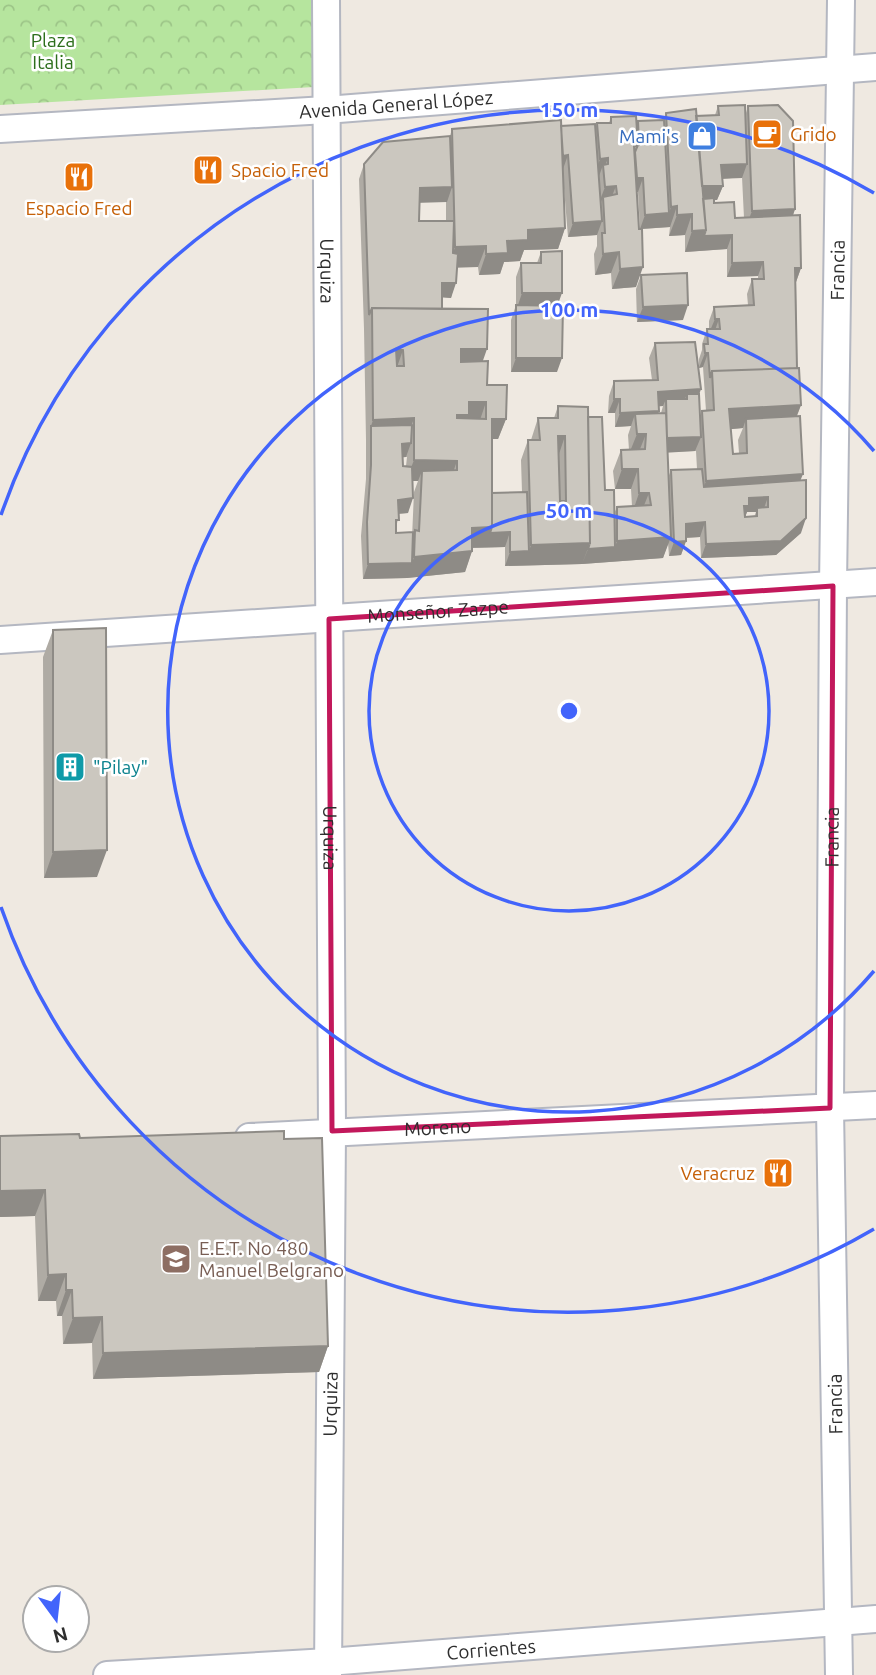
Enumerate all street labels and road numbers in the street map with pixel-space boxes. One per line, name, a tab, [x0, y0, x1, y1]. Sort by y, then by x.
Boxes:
street label: Avenida General López	[299, 86, 494, 123]
street label: Urquiza	[316, 238, 339, 304]
street label: Francia	[826, 240, 849, 301]
street label: Monseñor Zazpe	[367, 595, 509, 627]
street label: Urquiza	[319, 805, 342, 871]
street label: Francia	[820, 807, 843, 868]
street label: Moreno	[404, 1115, 472, 1140]
street label: Urquiza	[318, 1371, 342, 1437]
street label: Francia	[823, 1373, 847, 1435]
street label: Corrientes	[446, 1635, 537, 1664]

